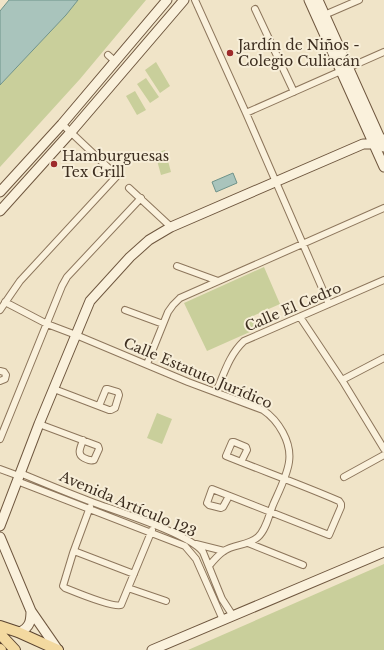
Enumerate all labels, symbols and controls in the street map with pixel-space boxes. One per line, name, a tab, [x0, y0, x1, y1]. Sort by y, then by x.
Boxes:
place label: Jardín de Niños - Colegio Culiacán	[236, 36, 360, 70]
marker: Jardín de Niños - Colegio Culiacán	[225, 48, 235, 58]
place label: Hamburguesas Tex Grill	[62, 147, 169, 181]
marker: Hamburguesas Tex Grill	[49, 159, 59, 169]
street label: Calle El Cedro	[242, 279, 344, 335]
street label: Calle Estatuto Jurídico	[121, 333, 275, 413]
street label: Avenida Artículo 123	[56, 467, 199, 541]

